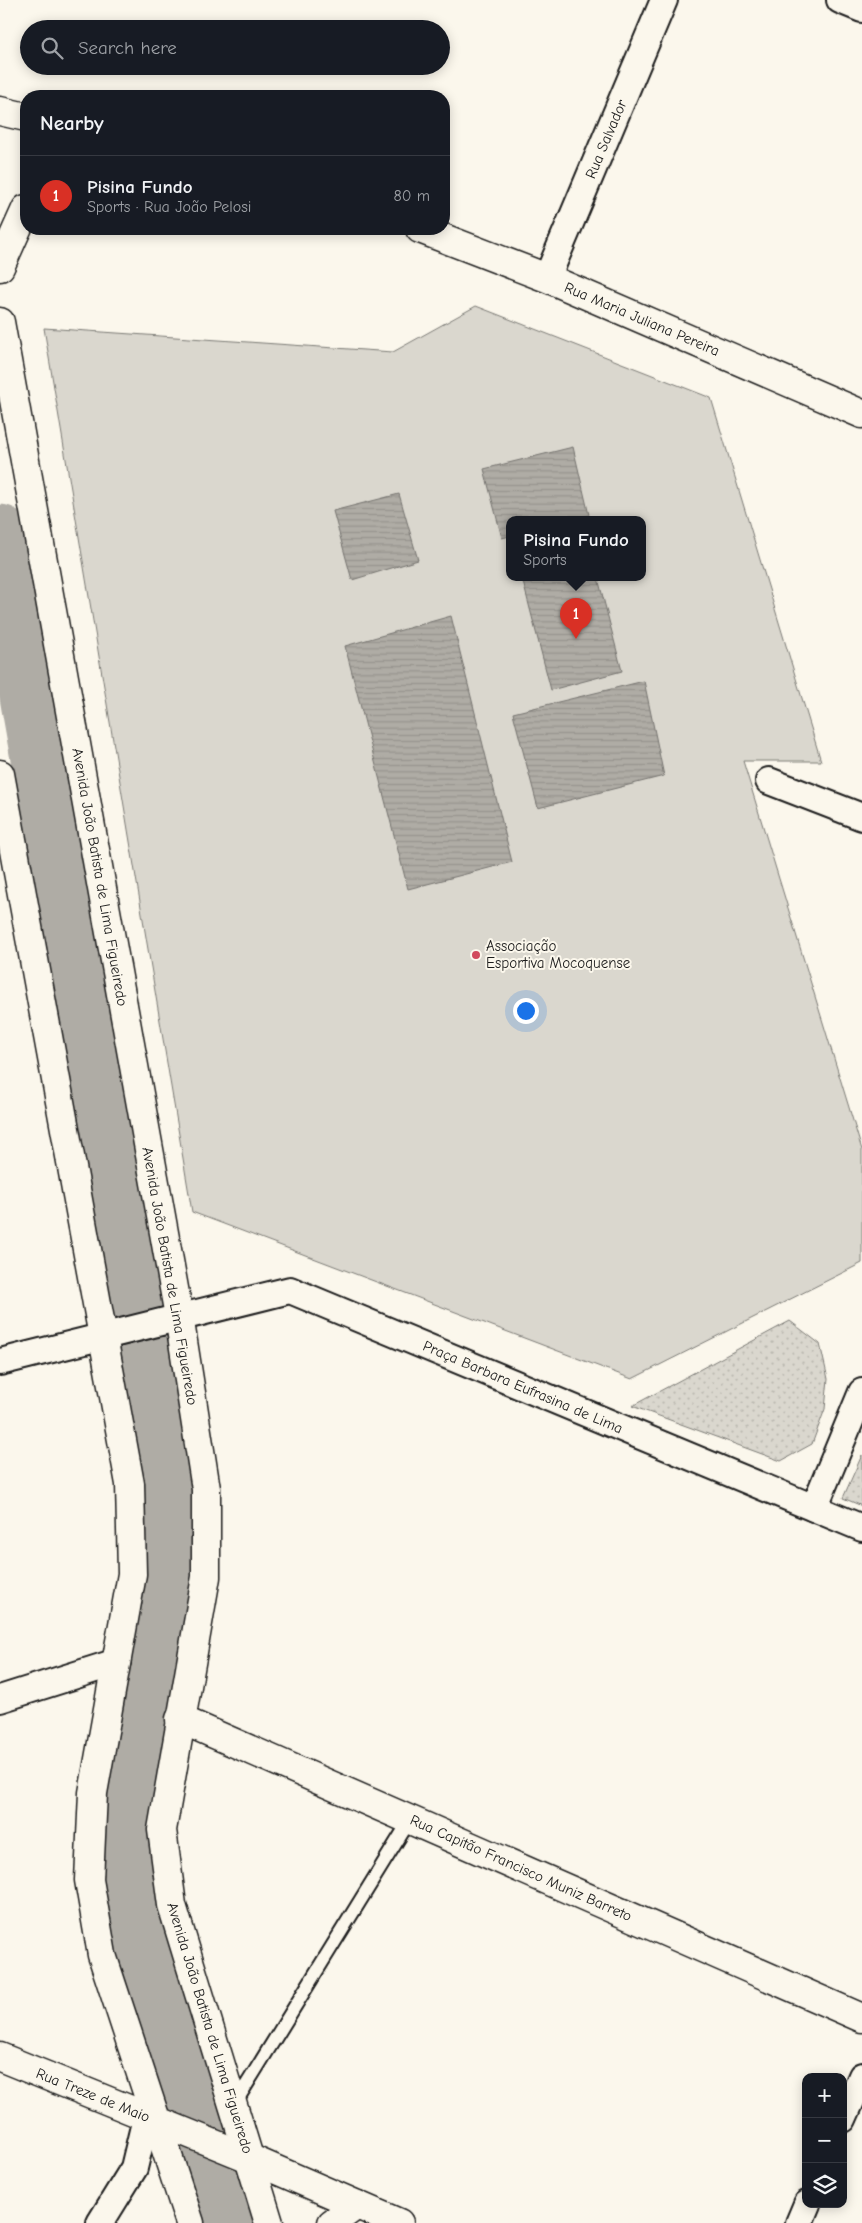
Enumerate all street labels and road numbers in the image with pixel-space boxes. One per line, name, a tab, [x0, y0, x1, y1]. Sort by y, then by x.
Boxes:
street label: Rua Salvador	[581, 97, 631, 181]
street label: Rua Maria Juliana Pereira	[562, 278, 722, 360]
street label: Avenida João Batista de Lima Figueiredo	[68, 746, 132, 1008]
street label: Avenida João Batista de Lima Figueiredo	[138, 1145, 202, 1407]
street label: Praça Barbara Eufrasina de Lima	[420, 1337, 626, 1437]
street label: Rua Capitão Francisco Muniz Barreto	[407, 1811, 635, 1925]
street label: Avenida João Batista de Lima Figueiredo	[163, 1900, 257, 2156]
street label: Rua Treze de Maio	[33, 2064, 153, 2126]

